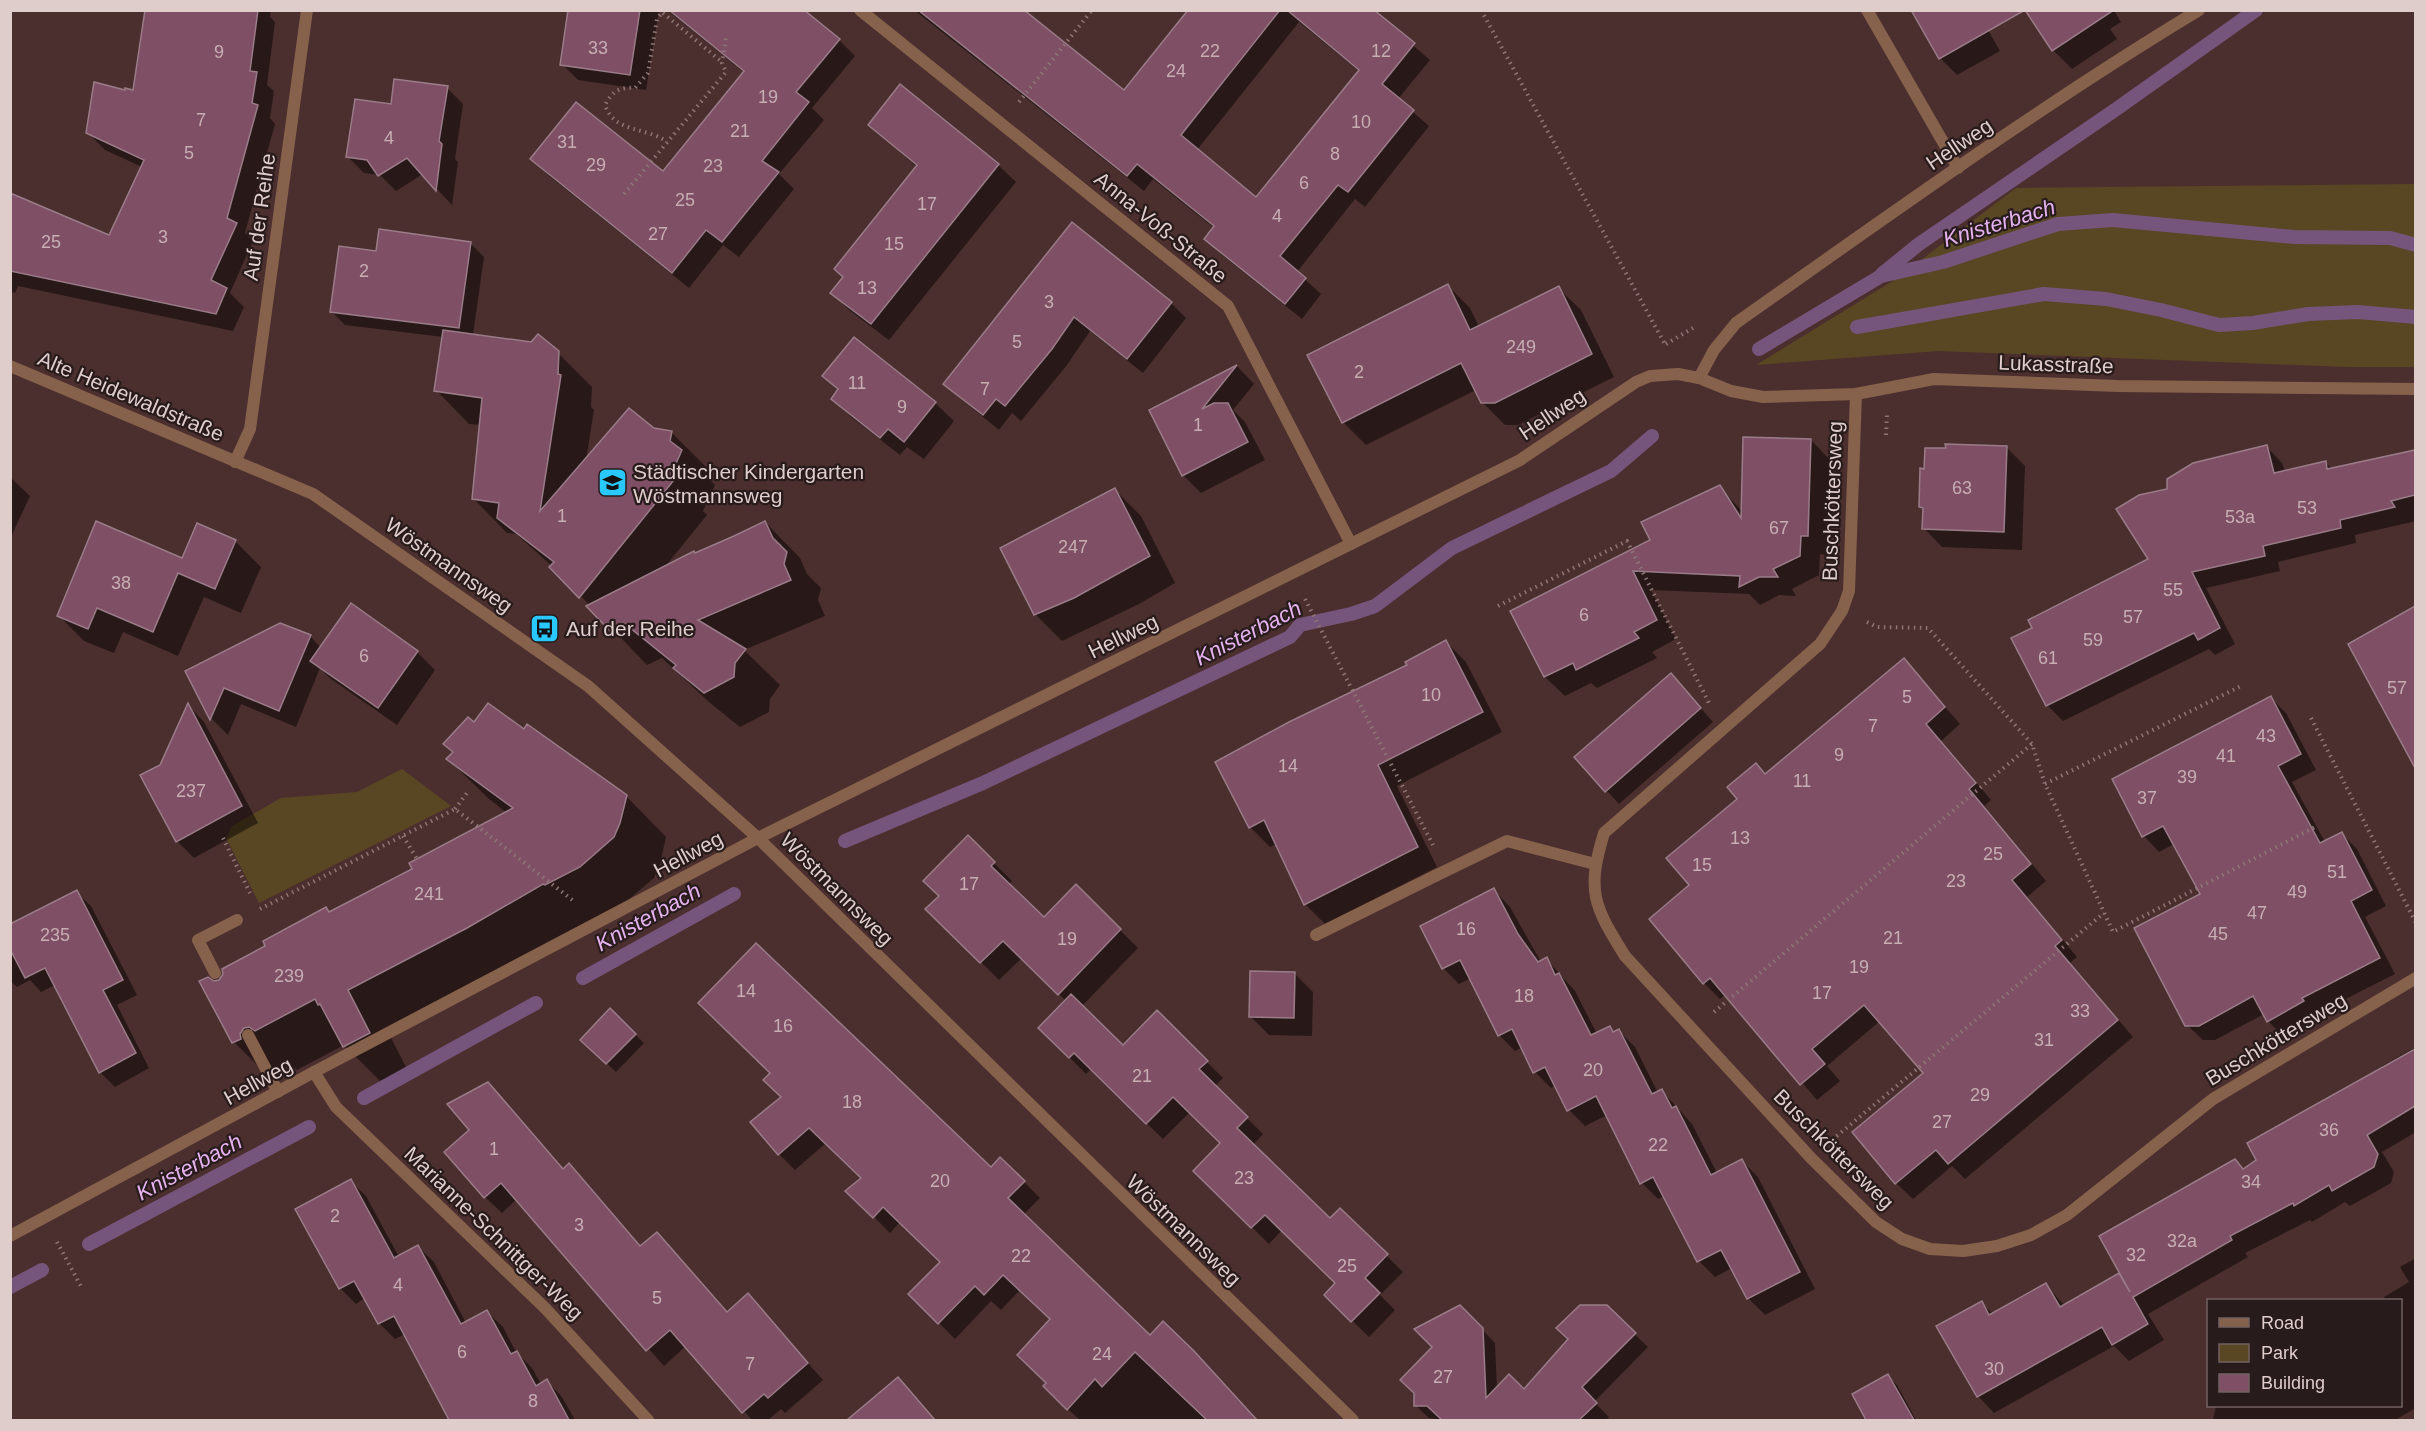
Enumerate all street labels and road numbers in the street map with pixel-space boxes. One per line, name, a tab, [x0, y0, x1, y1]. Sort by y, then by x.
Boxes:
street label: Hellweg	[1922, 114, 1996, 174]
street label: Auf der Reihe	[239, 152, 279, 282]
street label: Anna-Voß-Straße	[1090, 167, 1232, 287]
street label: Alte Heidewaldstraße	[35, 346, 227, 446]
street label: Lukasstraße	[1998, 350, 2114, 378]
street label: Hellweg	[1515, 384, 1589, 444]
street label: Buschköttersweg	[1818, 421, 1846, 581]
street label: Wöstmannsweg	[381, 513, 517, 617]
street label: Hellweg	[1084, 609, 1162, 663]
street label: Hellweg	[650, 826, 726, 882]
street label: Wöstmannsweg	[776, 828, 898, 950]
street label: Buschköttersweg	[2202, 988, 2350, 1090]
street label: Hellweg	[220, 1053, 296, 1109]
street label: Buschköttersweg	[1769, 1084, 1899, 1214]
street label: Marianne-Schnittger-Weg	[400, 1142, 588, 1324]
street label: Wöstmannsweg	[1122, 1170, 1246, 1290]

